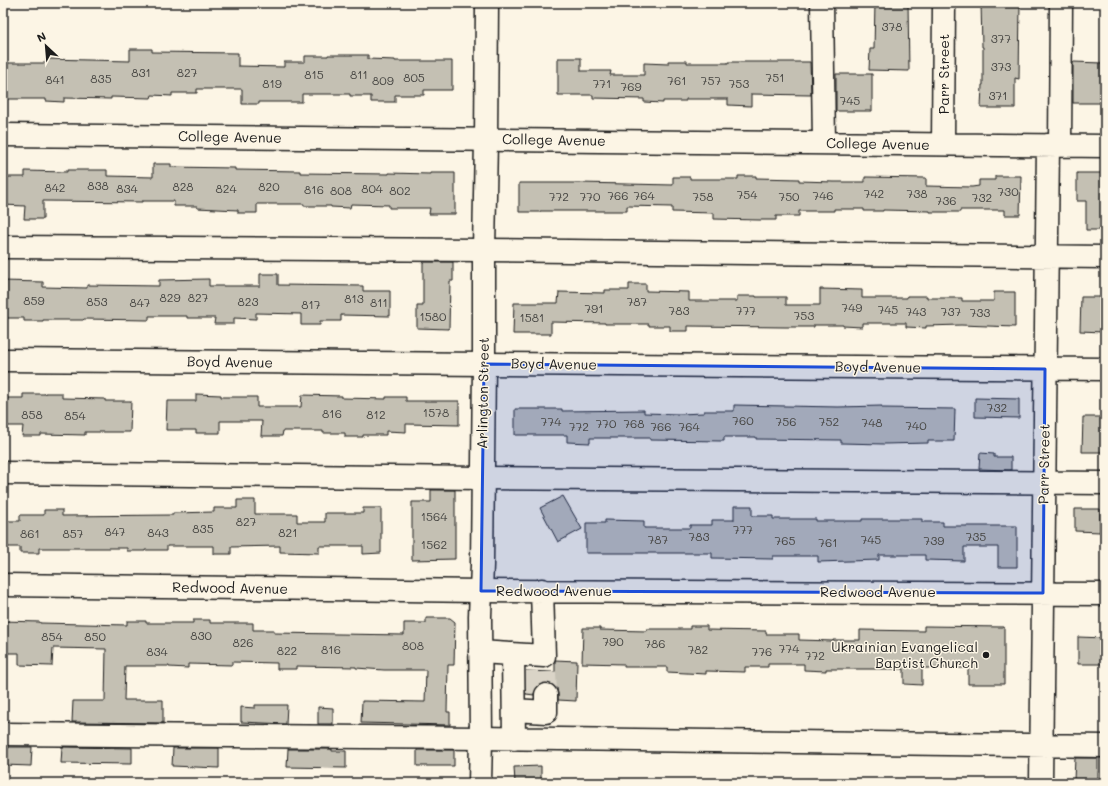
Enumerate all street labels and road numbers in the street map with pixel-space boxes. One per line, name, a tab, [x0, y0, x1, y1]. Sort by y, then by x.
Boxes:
street label: Parr Street	[934, 34, 953, 114]
street label: College Avenue	[178, 126, 282, 147]
street label: College Avenue	[502, 129, 606, 150]
street label: College Avenue	[826, 133, 930, 154]
street label: Arlington Street	[472, 337, 493, 449]
street label: Boyd Avenue	[187, 351, 273, 372]
street label: Boyd Avenue	[511, 353, 597, 374]
street label: Boyd Avenue	[835, 356, 921, 377]
street label: Parr Street	[1033, 424, 1054, 504]
street label: Redwood Avenue	[172, 577, 288, 598]
street label: Redwood Avenue	[496, 581, 612, 600]
street label: Redwood Avenue	[820, 582, 936, 601]

